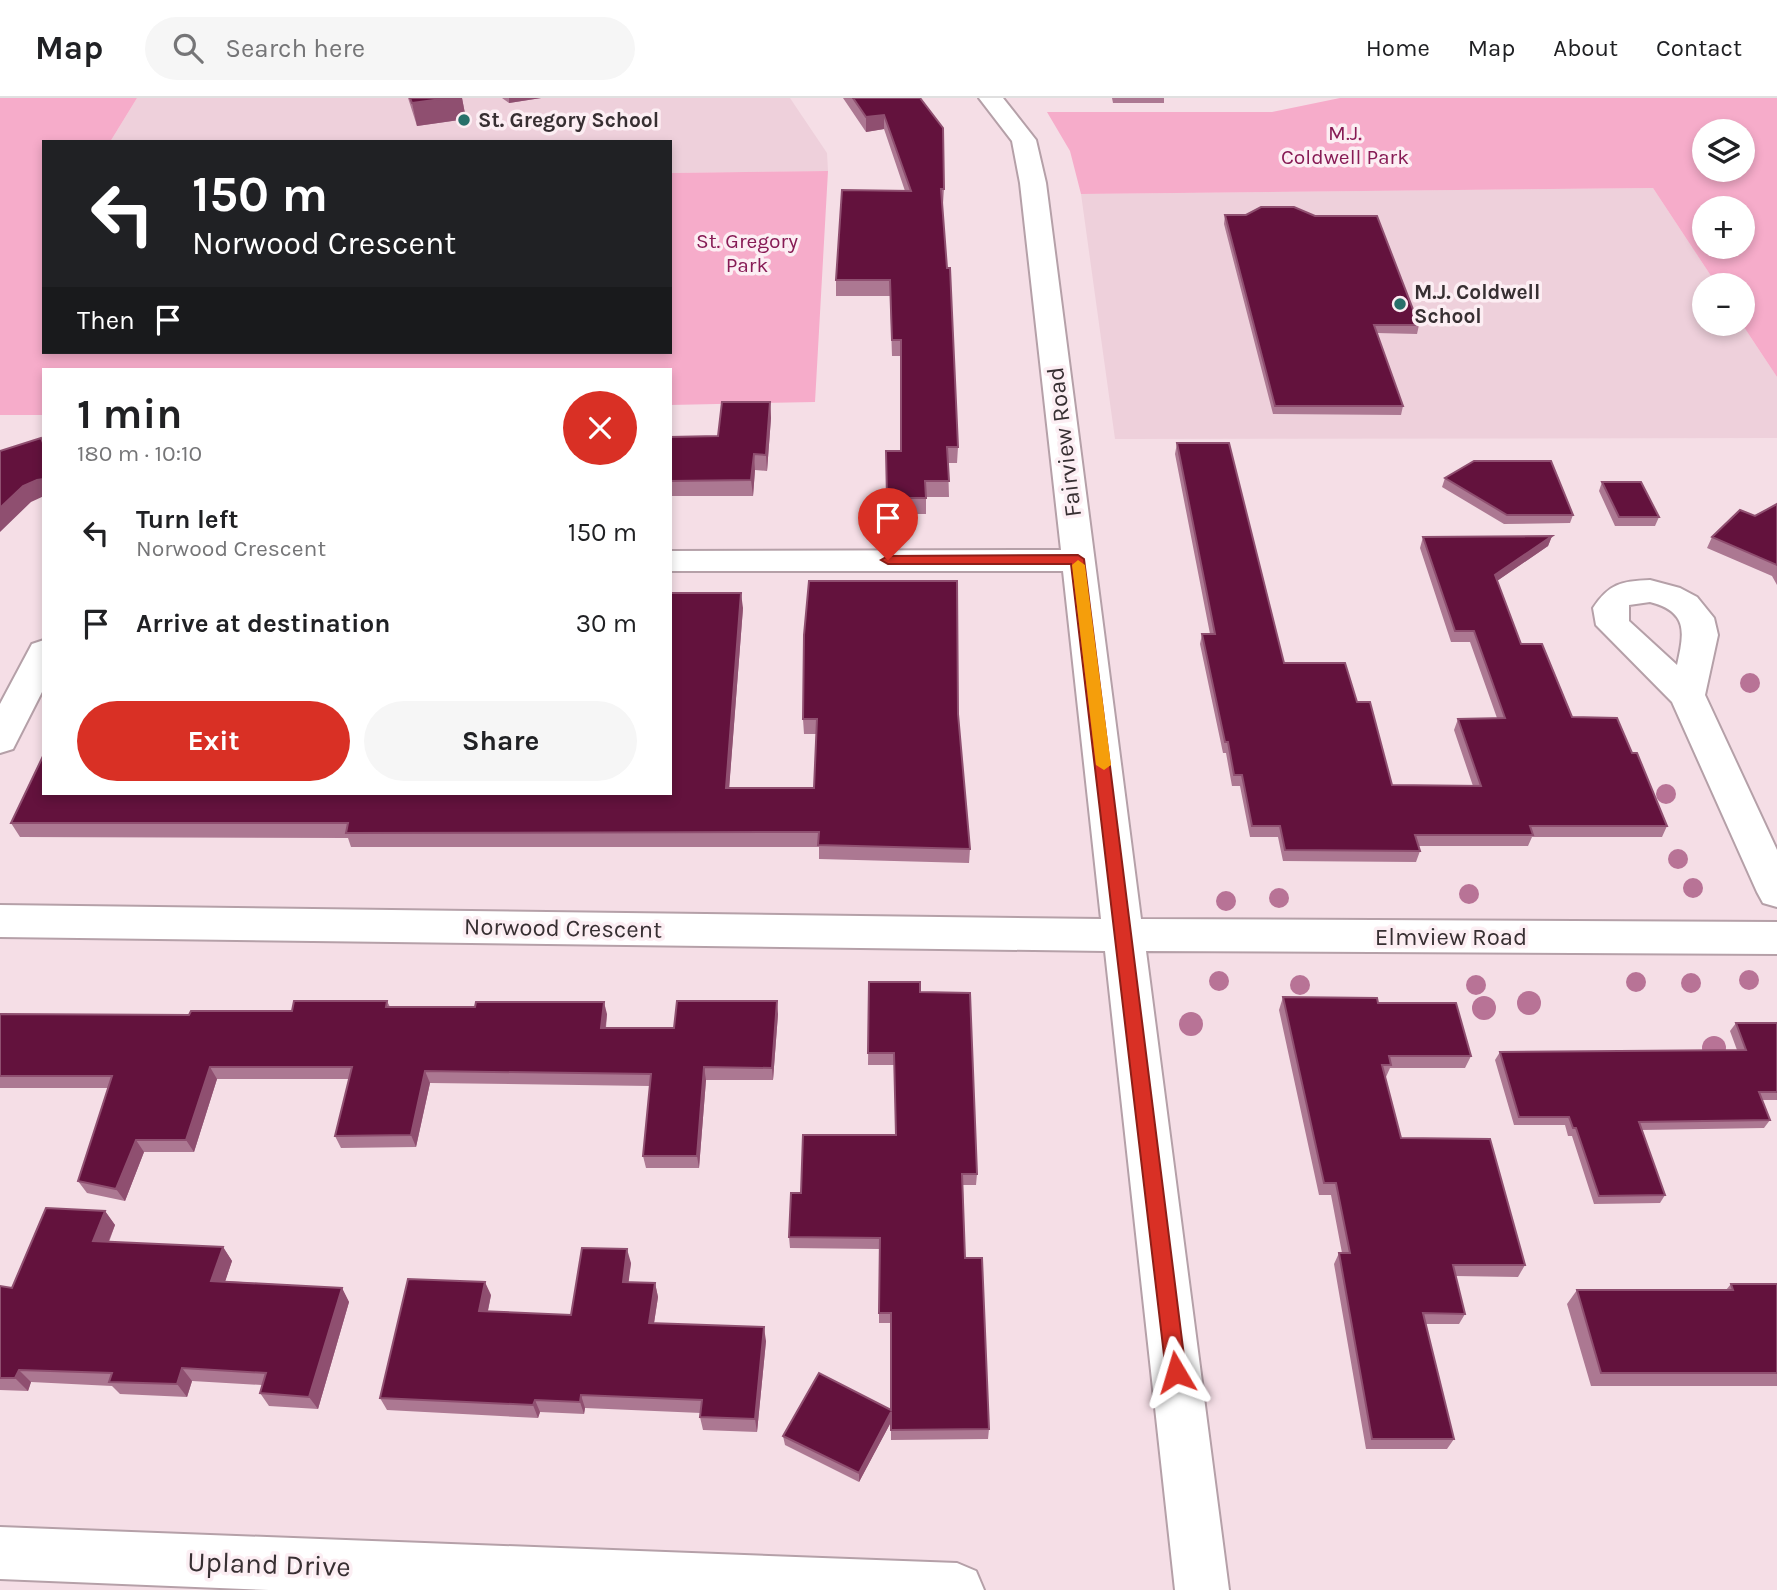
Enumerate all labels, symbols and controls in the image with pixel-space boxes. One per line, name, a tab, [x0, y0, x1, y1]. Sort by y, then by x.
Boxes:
search box	[145, 17, 635, 80]
text: Map	[35, 29, 103, 67]
icon: search	[169, 29, 207, 67]
text: Search here	[225, 33, 365, 64]
text: Home	[1366, 34, 1430, 62]
text: Map	[1468, 34, 1515, 62]
text: About	[1553, 34, 1618, 62]
text: Contact	[1656, 34, 1742, 62]
place label: St. Gregory School	[478, 108, 659, 132]
marker: St. Gregory School	[456, 112, 472, 128]
map controls	[1692, 119, 1755, 336]
button: layers	[1692, 119, 1755, 182]
park label: M.J. Coldwell Park	[1281, 121, 1409, 169]
text: 150 m	[192, 166, 328, 223]
icon: left	[77, 168, 168, 259]
button: +	[1692, 196, 1755, 259]
text: Norwood Crescent	[192, 225, 456, 262]
park label: St. Gregory Park	[696, 229, 798, 277]
button: −	[1692, 273, 1755, 336]
place label: M.J. Coldwell School	[1414, 280, 1540, 328]
marker: M.J. Coldwell School	[1392, 296, 1408, 312]
icon: arrive	[149, 301, 187, 339]
text: Then	[77, 305, 135, 336]
street label: Fairview Road	[1041, 365, 1087, 519]
text: 1 min	[77, 389, 182, 439]
button: close	[563, 391, 637, 465]
text: 180 m · 10:10	[77, 440, 202, 467]
pin	[858, 488, 918, 560]
icon: arrive	[869, 499, 907, 537]
text: Turn left	[136, 504, 238, 535]
icon: left	[77, 514, 115, 552]
text: 150 m	[568, 517, 637, 548]
text: Norwood Crescent	[136, 535, 326, 562]
icon: arrive	[77, 605, 115, 643]
text: Arrive at destination	[136, 608, 390, 639]
text: 30 m	[576, 608, 637, 639]
button: Exit	[77, 701, 350, 781]
button: Share	[364, 701, 637, 781]
street label: Norwood Crescent	[464, 912, 662, 944]
street label: Elmview Road	[1375, 923, 1527, 951]
position arrow	[1139, 1335, 1213, 1409]
street label: Upland Drive	[187, 1545, 351, 1583]

